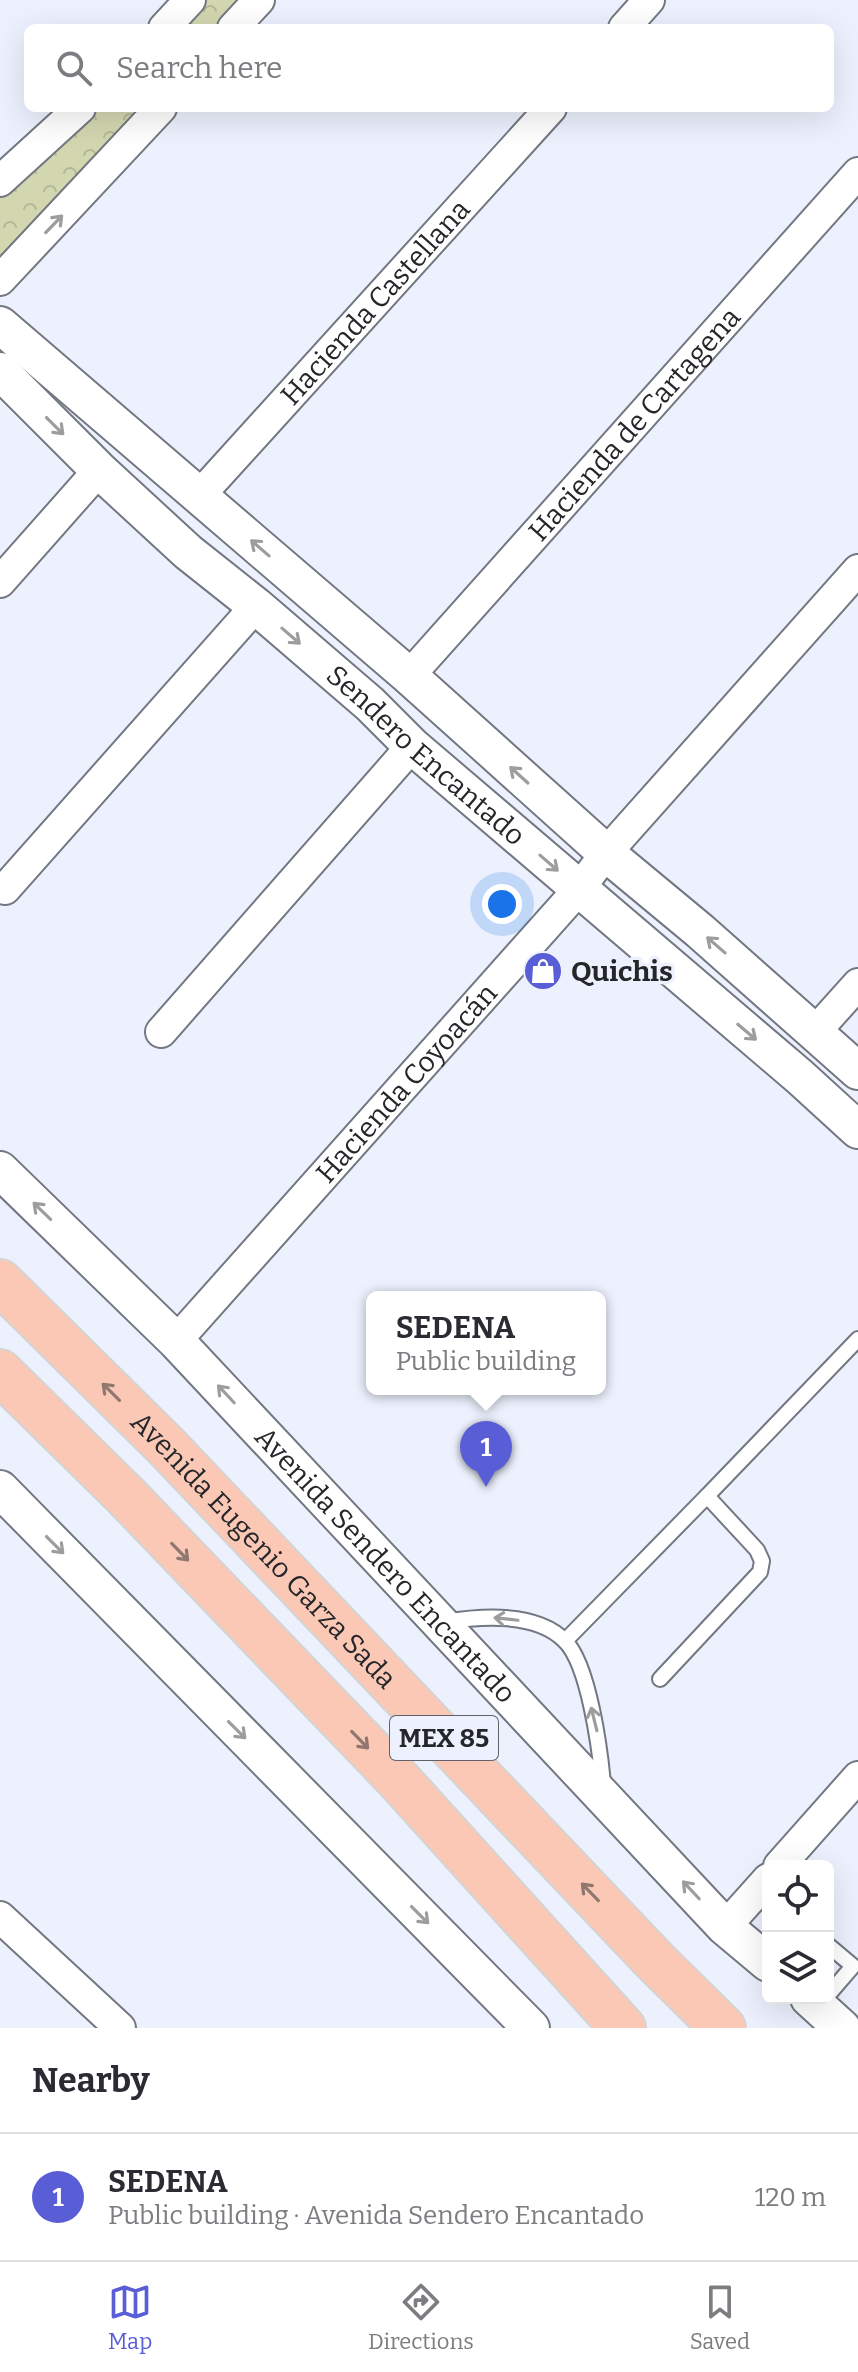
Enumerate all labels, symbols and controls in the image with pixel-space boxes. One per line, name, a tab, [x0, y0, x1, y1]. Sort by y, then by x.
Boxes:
search box	[24, 24, 834, 112]
icon: search	[52, 46, 96, 90]
text: Search here	[116, 50, 283, 86]
street label: Hacienda Castellana	[274, 193, 477, 412]
one-way arrow	[44, 214, 62, 234]
street label: Hacienda de Cartagena	[522, 301, 747, 548]
one-way arrow	[45, 416, 64, 435]
one-way arrow	[250, 539, 271, 557]
one-way arrow	[280, 627, 300, 645]
street label: Sendero Encantado	[320, 658, 532, 852]
one-way arrow	[509, 766, 529, 784]
one-way arrow	[538, 854, 559, 872]
your location	[482, 884, 522, 924]
one-way arrow	[706, 936, 726, 954]
shop icon: Quichis	[522, 950, 564, 992]
place label: Quichis	[571, 955, 673, 988]
street label: Hacienda Coyoacán	[309, 977, 504, 1189]
one-way arrow	[736, 1023, 757, 1041]
one-way arrow	[32, 1201, 52, 1220]
popup	[366, 1291, 606, 1395]
text: SEDENA	[396, 1310, 515, 1346]
text: Public building	[396, 1346, 576, 1377]
one-way arrow	[102, 1382, 121, 1402]
one-way arrow	[217, 1384, 236, 1404]
street label: Avenida Eugenio Garza Sada	[124, 1405, 403, 1695]
street label: Avenida Sendero Encantado	[248, 1420, 522, 1710]
pin: 1	[460, 1421, 512, 1487]
one-way arrow	[45, 1535, 64, 1554]
one-way arrow	[171, 1542, 190, 1562]
one-way arrow	[493, 1611, 520, 1626]
one-way arrow	[585, 1707, 600, 1733]
road number: MEX 85	[390, 1716, 498, 1760]
one-way arrow	[227, 1720, 246, 1739]
one-way arrow	[350, 1730, 369, 1749]
map controls	[762, 1860, 834, 2004]
button: locate	[762, 1860, 834, 1932]
one-way arrow	[683, 1881, 701, 1901]
one-way arrow	[581, 1883, 600, 1902]
one-way arrow	[410, 1905, 429, 1925]
button: layers	[762, 1932, 834, 2004]
text: Nearby	[32, 2060, 150, 2101]
text: SEDENA	[108, 2164, 228, 2200]
text: 1	[52, 2182, 64, 2213]
text: 120 m	[755, 2182, 826, 2213]
text: Public building · Avenida Sendero Encantado	[108, 2200, 644, 2231]
tab: Map	[108, 2280, 152, 2355]
tab: Directions	[368, 2280, 474, 2355]
tab: Saved	[690, 2280, 750, 2355]

